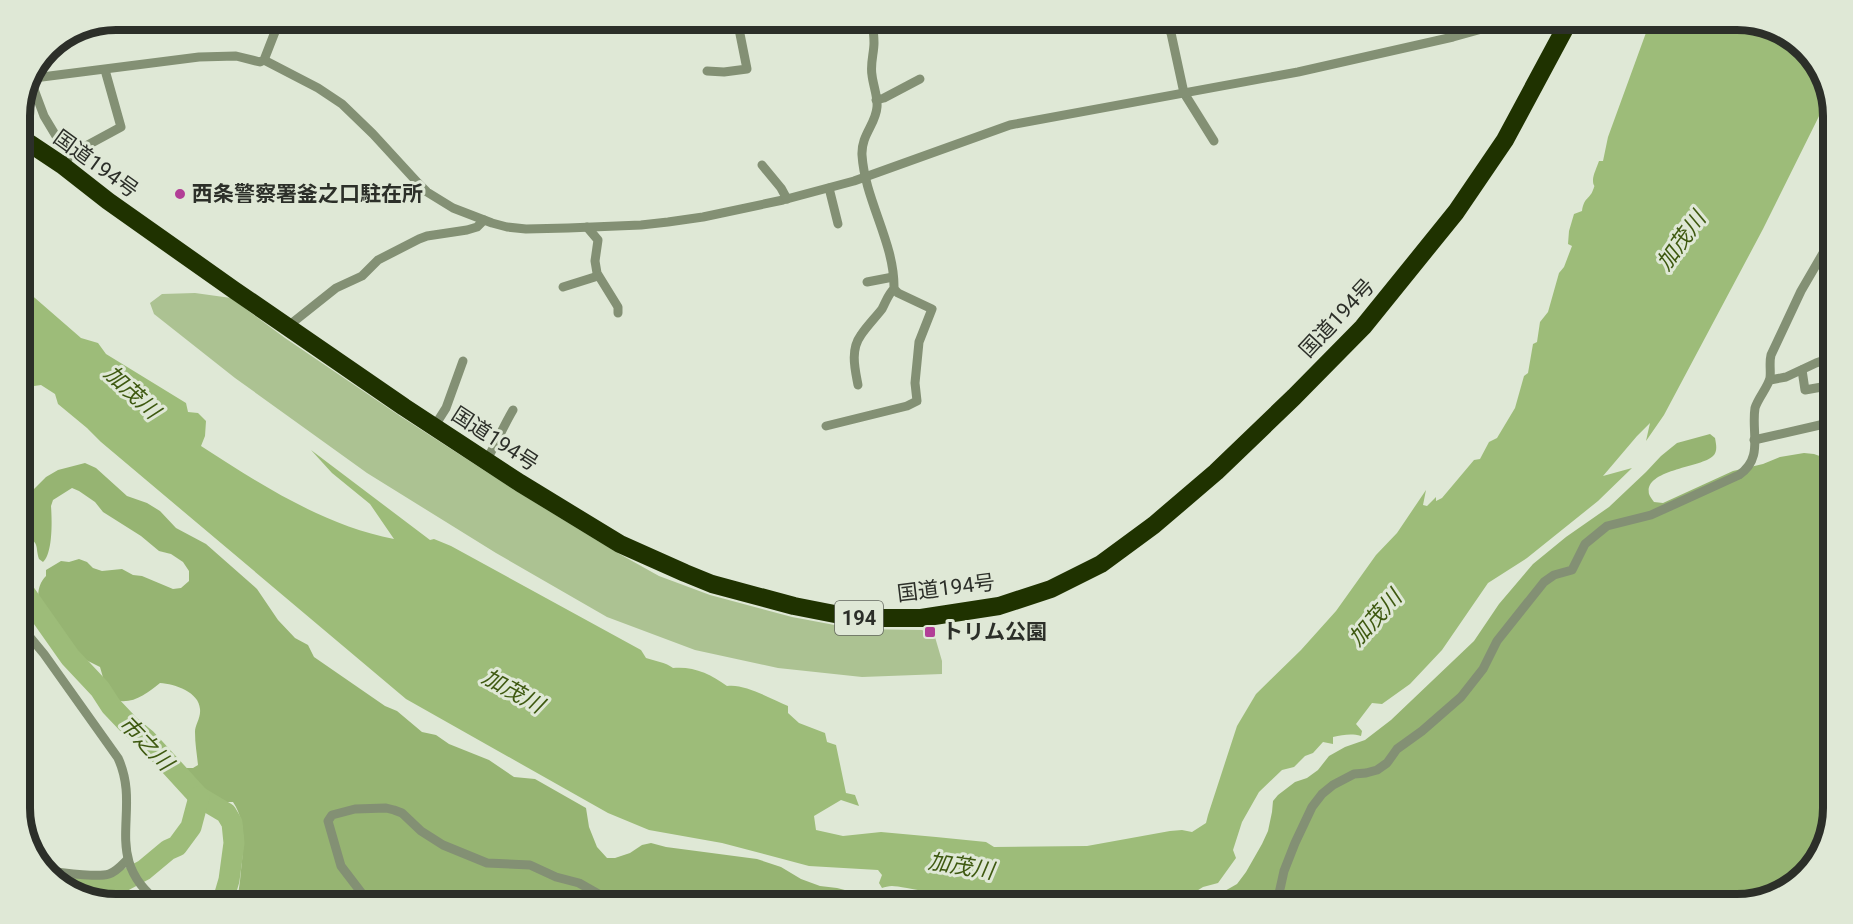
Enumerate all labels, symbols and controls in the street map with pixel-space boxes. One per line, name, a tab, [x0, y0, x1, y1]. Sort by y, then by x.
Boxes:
street label: 国道194号	[49, 125, 143, 203]
place label: 西条警察署釜之口駐在所	[192, 182, 423, 206]
marker: 西条警察署釜之口駐在所	[173, 187, 187, 201]
water label: 加茂川	[1651, 205, 1712, 275]
street label: 国道194号	[1295, 274, 1379, 362]
water label: 加茂川	[99, 360, 166, 425]
street label: 国道194号	[447, 402, 543, 476]
street label: 国道194号	[896, 570, 996, 606]
water label: 加茂川	[1344, 584, 1408, 651]
road number: 194	[835, 601, 883, 635]
place label: トリム公園	[942, 620, 1047, 644]
marker: トリム公園	[923, 625, 937, 639]
water label: 加茂川	[478, 664, 550, 719]
water label: 市之川	[114, 711, 179, 777]
water label: 加茂川	[926, 848, 998, 884]

